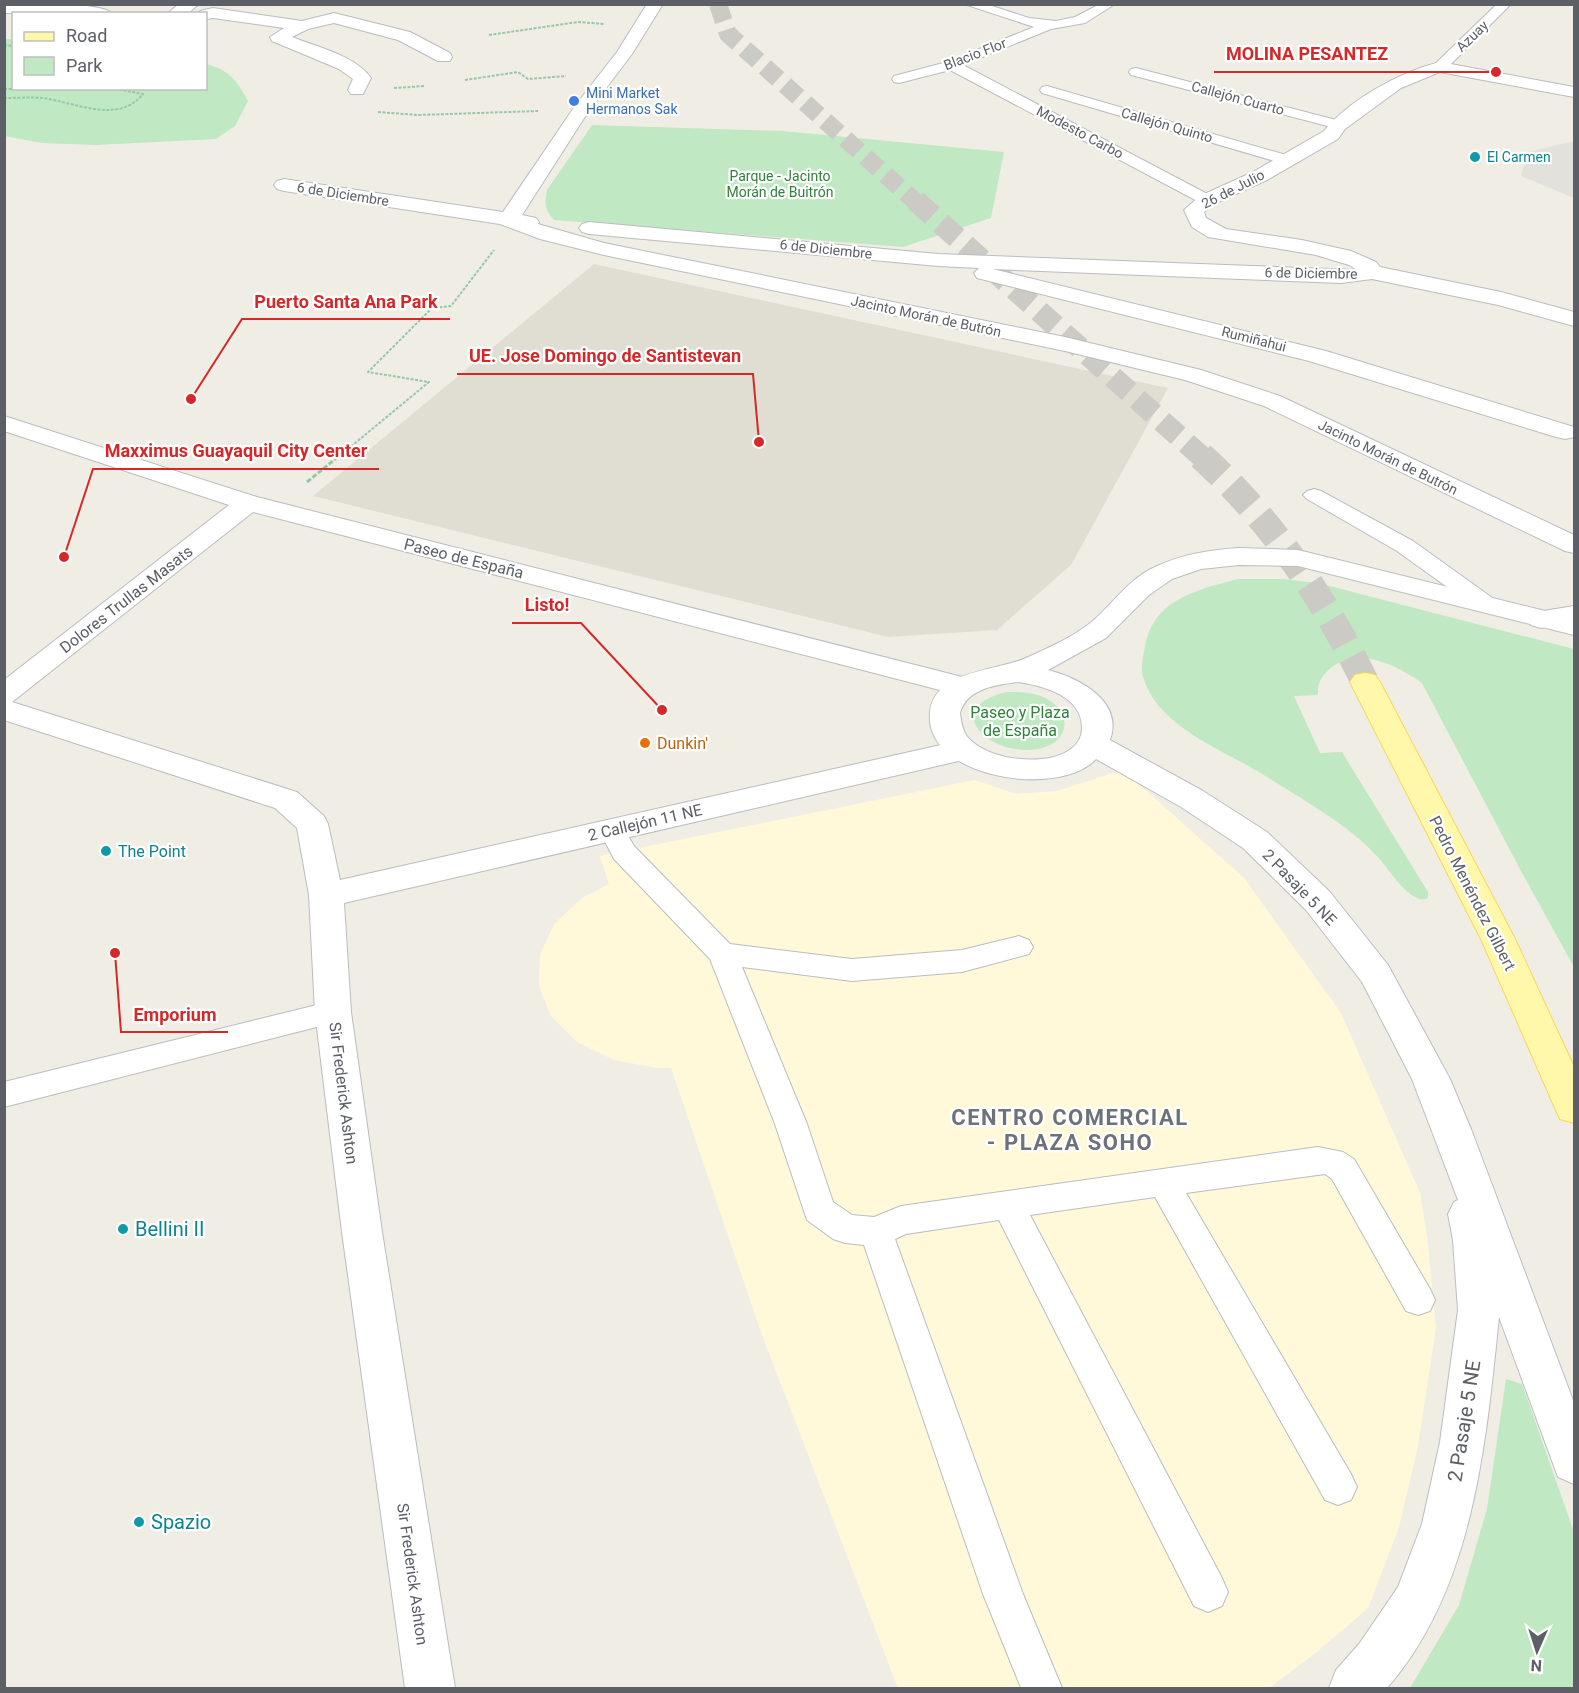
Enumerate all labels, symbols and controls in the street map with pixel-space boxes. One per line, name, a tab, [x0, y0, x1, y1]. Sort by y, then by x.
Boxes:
legend	[12, 12, 207, 90]
street label: Azuay	[1453, 17, 1492, 55]
text: Road	[66, 25, 107, 46]
street label: Blacio Flor	[941, 35, 1009, 73]
callout: MOLINA PESANTEZ	[1214, 36, 1400, 72]
text: MOLINA PESANTEZ	[1226, 43, 1388, 64]
text: Park	[66, 55, 103, 76]
street label: Callejón Cuarto	[1190, 78, 1286, 118]
place label: Mini Market Hermanos Sak	[586, 85, 678, 117]
marker: Mini Market Hermanos Sak	[567, 94, 581, 108]
street label: Modesto Carbo	[1034, 102, 1126, 162]
street label: Callejón Quinto	[1119, 104, 1215, 146]
place label: El Carmen	[1487, 149, 1551, 165]
marker: El Carmen	[1468, 150, 1482, 164]
street label: 26 de Julio	[1199, 166, 1267, 212]
park label: Parque - Jacinto Morán de Buitrón	[726, 168, 834, 200]
street label: 6 de Diciembre	[296, 179, 390, 209]
street label: 6 de Diciembre	[779, 236, 873, 262]
street label: 6 de Diciembre	[1264, 264, 1358, 282]
callout: Puerto Santa Ana Park	[242, 283, 450, 319]
text: Puerto Santa Ana Park	[254, 291, 438, 312]
street label: Jacinto Morán de Butrón	[849, 292, 1003, 340]
street label: Rumiñahui	[1220, 323, 1288, 355]
callout: UE. Jose Domingo de Santistevan	[457, 338, 753, 374]
text: UE. Jose Domingo de Santistevan	[469, 345, 741, 366]
street label: Jacinto Morán de Butrón	[1316, 416, 1460, 498]
callout: Maxximus Guayaquil City Center	[93, 433, 379, 469]
text: Maxximus Guayaquil City Center	[105, 440, 368, 461]
street label: Paseo de España	[402, 534, 526, 583]
street label: Dolores Trullas Masats	[56, 542, 197, 657]
callout: Listo!	[512, 587, 581, 623]
text: Listo!	[525, 594, 569, 615]
park label: Paseo y Plaza de España	[970, 703, 1070, 740]
place label: Dunkin'	[657, 734, 708, 753]
marker: Dunkin'	[638, 736, 652, 750]
street label: 2 Callejón 11 NE	[586, 800, 704, 845]
street label: Pedro Menéndez Gilbert	[1425, 813, 1520, 974]
place label: The Point	[118, 842, 186, 861]
marker: The Point	[99, 844, 113, 858]
street label: 2 Pasaje 5 NE	[1259, 845, 1341, 929]
callout: Emporium	[121, 996, 228, 1032]
text: Emporium	[133, 1004, 217, 1025]
street label: Sir Frederick Ashton	[325, 1021, 362, 1165]
district label: CENTRO COMERCIAL - PLAZA SOHO	[951, 1105, 1189, 1155]
place label: Bellini II	[135, 1217, 204, 1241]
marker: Bellini II	[116, 1222, 130, 1236]
street label: 2 Pasaje 5 NE	[1443, 1358, 1485, 1484]
street label: Sir Frederick Ashton	[393, 1502, 432, 1646]
place label: Spazio	[151, 1510, 211, 1534]
marker: Spazio	[132, 1515, 146, 1529]
north arrow	[1507, 1621, 1567, 1681]
text: N	[1530, 1656, 1542, 1675]

